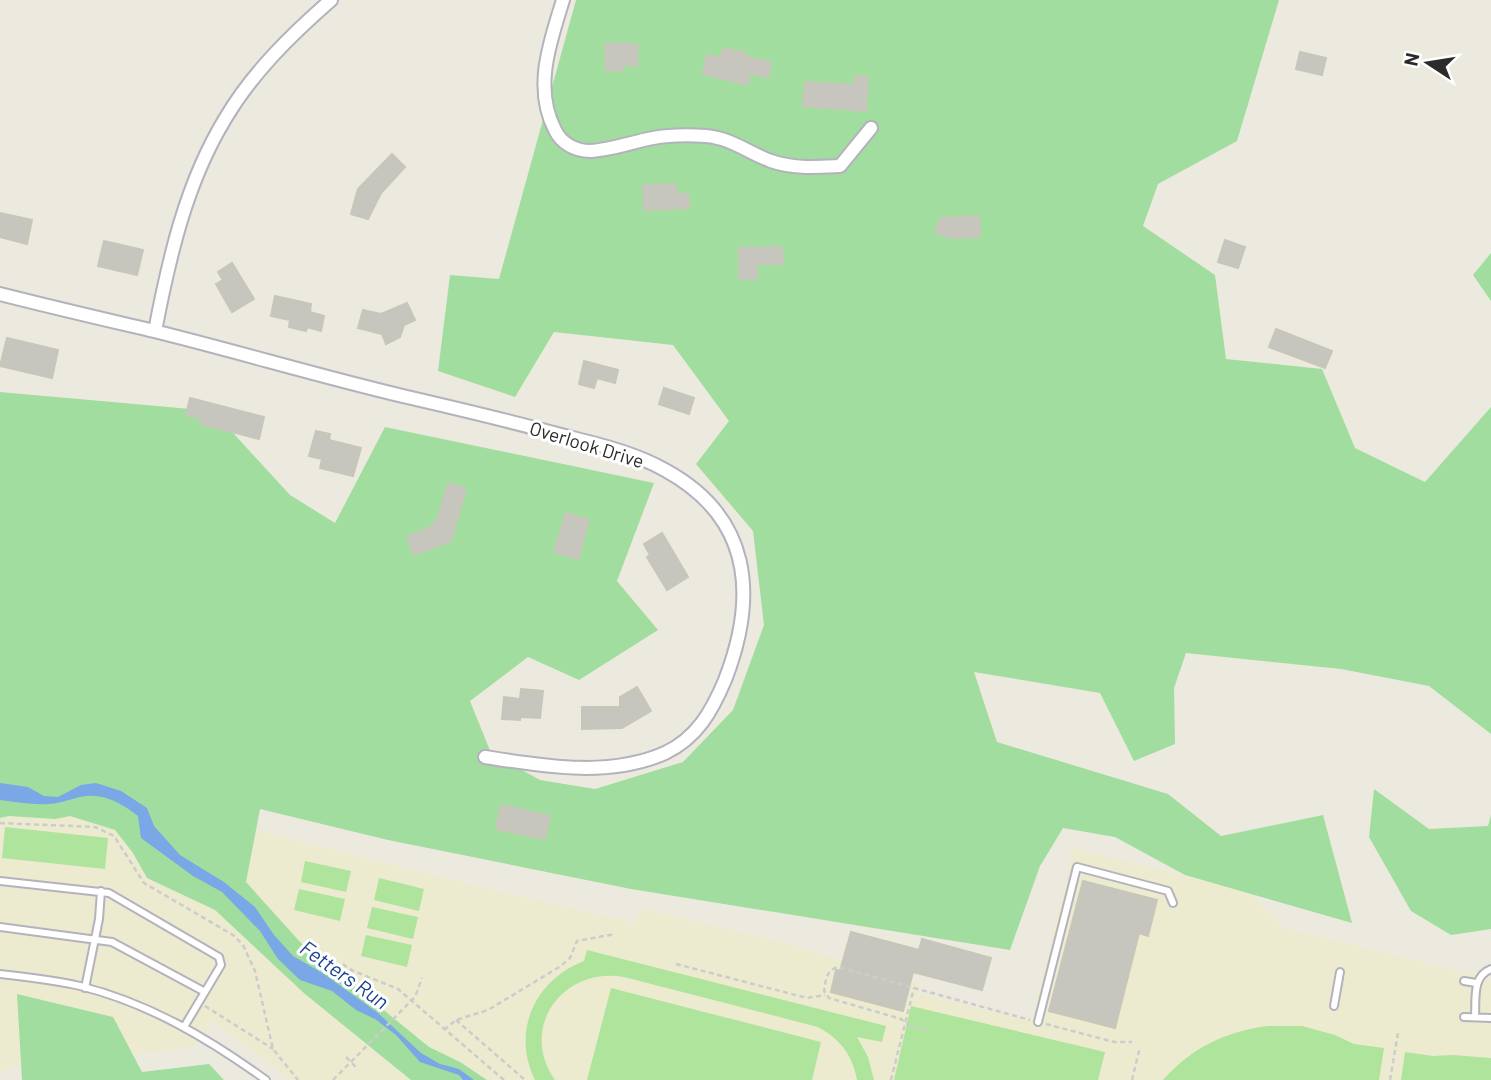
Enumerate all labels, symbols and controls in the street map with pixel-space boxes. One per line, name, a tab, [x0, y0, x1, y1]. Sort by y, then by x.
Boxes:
north arrow	[1393, 28, 1463, 98]
text: N	[1398, 51, 1423, 68]
street label: Overlook Drive	[527, 416, 647, 472]
water label: Fetters Run	[296, 934, 394, 1014]

